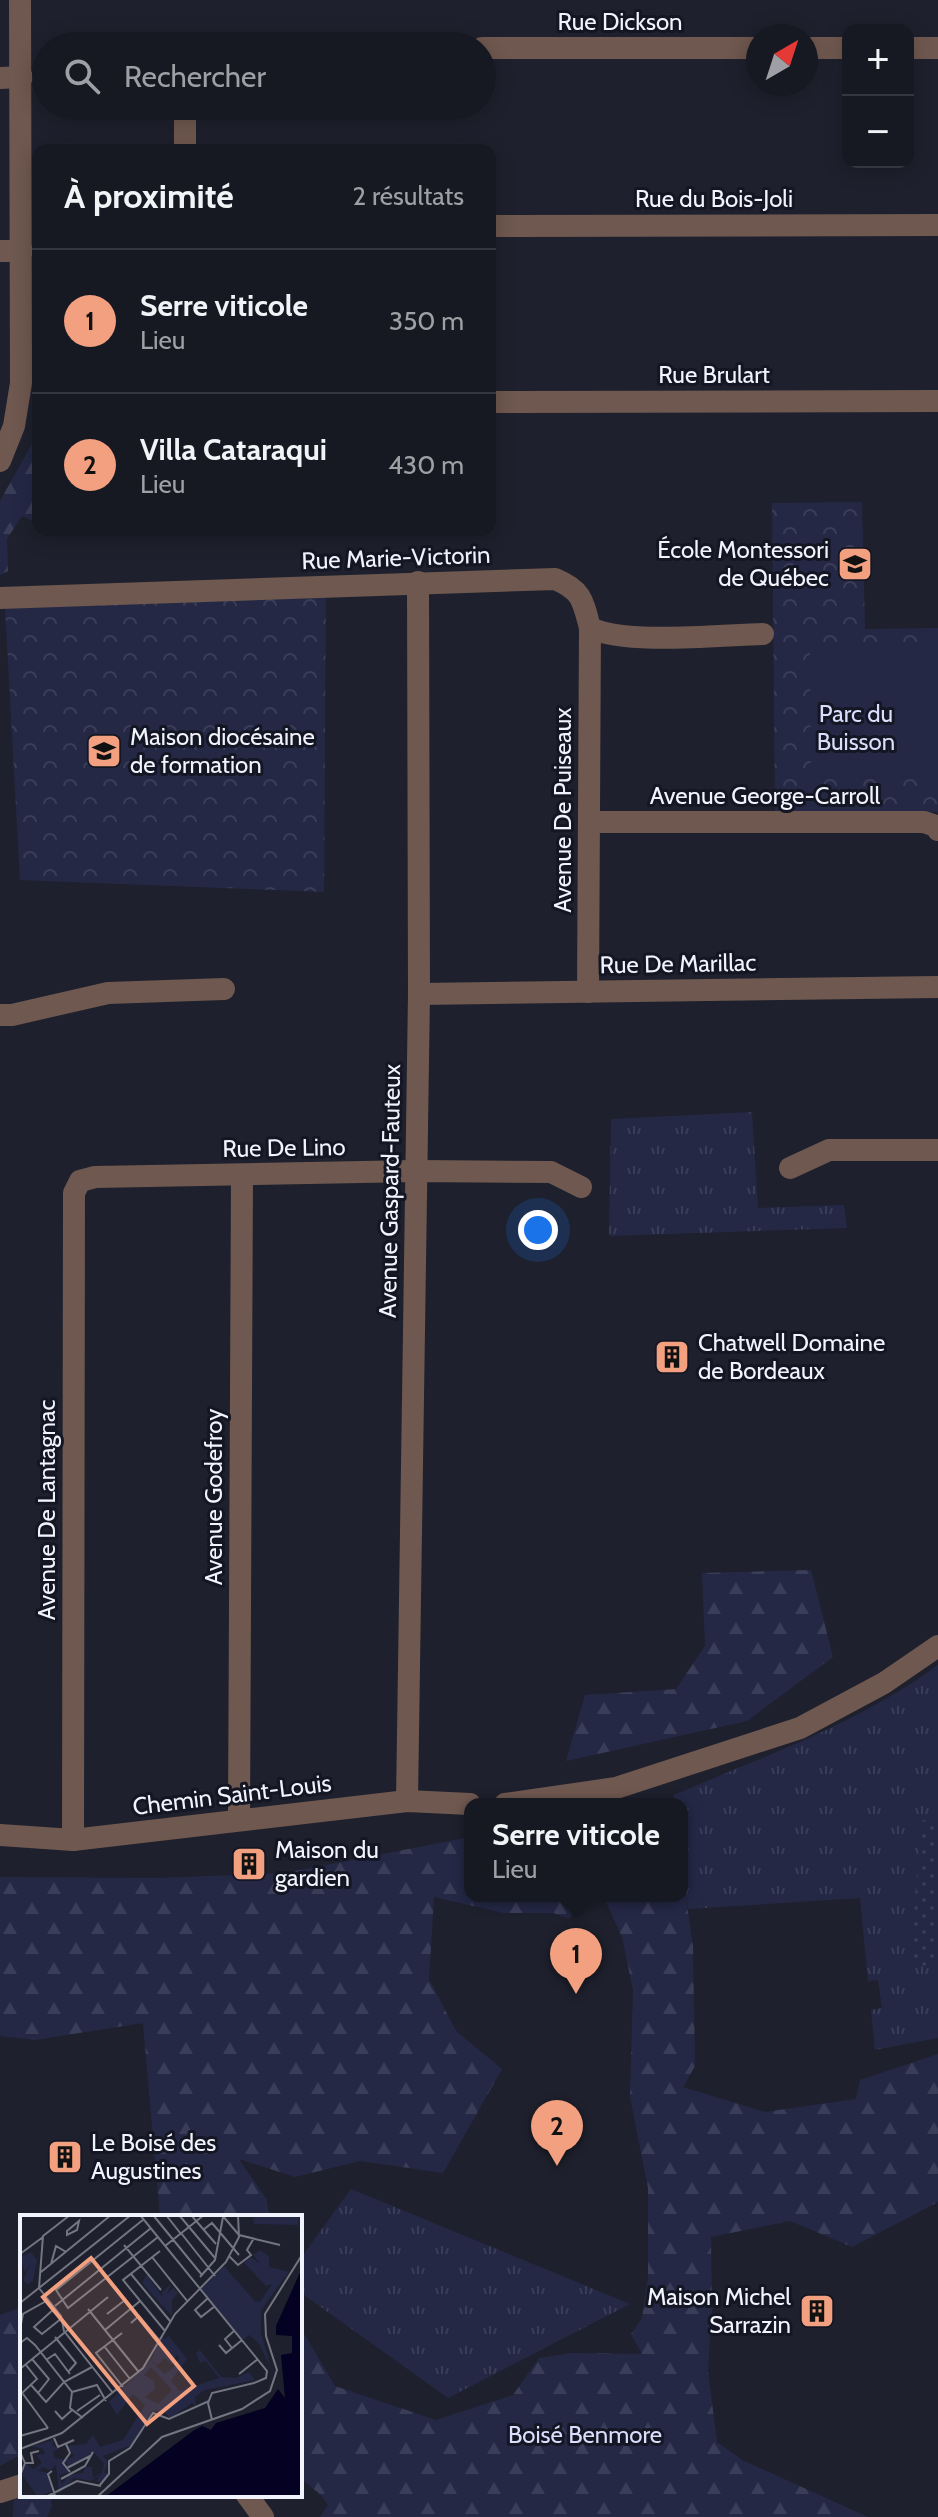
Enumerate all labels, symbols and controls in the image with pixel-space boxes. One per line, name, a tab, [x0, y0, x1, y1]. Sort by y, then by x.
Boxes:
street label: Rue Dickson	[557, 7, 683, 36]
north arrow	[746, 24, 818, 96]
map controls	[842, 24, 914, 168]
button: +	[842, 24, 914, 96]
search box	[32, 32, 496, 120]
icon: search	[60, 54, 104, 98]
text: Rechercher	[124, 58, 266, 95]
button: −	[842, 96, 914, 168]
text: À proximité	[64, 175, 234, 217]
text: 2 résultats	[352, 180, 464, 212]
street label: Rue du Bois-Joli	[635, 184, 793, 213]
text: Serre viticole	[140, 287, 308, 324]
text: 1	[85, 305, 95, 337]
text: 350 m	[389, 305, 464, 337]
text: Lieu	[140, 324, 185, 356]
street label: Rue Brulart	[658, 360, 770, 389]
text: Villa Cataraqui	[140, 431, 327, 468]
text: 2	[83, 449, 97, 481]
text: 430 m	[388, 449, 464, 481]
text: Lieu	[140, 468, 185, 500]
place label: École Montessori de Québec	[657, 535, 829, 592]
street label: Rue Marie-Victorin	[301, 540, 491, 575]
school or university icon: École Montessori de Québec	[836, 545, 874, 583]
park label: Parc du Buisson	[817, 699, 895, 756]
street label: Avenue De Puiseaux	[548, 707, 577, 913]
place label: Maison diocésaine de formation	[130, 722, 315, 779]
school or university icon: Maison diocésaine de formation	[85, 732, 123, 770]
street label: Avenue George-Carroll	[650, 781, 881, 810]
street label: Rue De Marillac	[599, 948, 757, 979]
street label: Avenue Gaspard-Fauteux	[373, 1063, 406, 1318]
street label: Rue De Lino	[222, 1132, 346, 1163]
your location	[518, 1210, 558, 1250]
place label: Chatwell Domaine de Bordeaux	[698, 1328, 885, 1385]
building icon: Chatwell Domaine de Bordeaux	[653, 1338, 691, 1376]
street label: Avenue De Lantagnac	[32, 1400, 61, 1620]
street label: Avenue Godefroy	[199, 1409, 228, 1585]
street label: Chemin Saint-Louis	[131, 1768, 333, 1821]
popup	[464, 1798, 688, 1902]
text: Serre viticole	[492, 1816, 660, 1853]
place label: Maison du gardien	[275, 1835, 379, 1892]
building icon: Maison du gardien	[230, 1845, 268, 1883]
text: Lieu	[492, 1853, 537, 1885]
pin: 1	[550, 1928, 602, 1994]
pin: 2	[531, 2100, 583, 2166]
place label: Le Boisé des Augustines	[91, 2128, 216, 2185]
building icon: Le Boisé des Augustines	[46, 2138, 84, 2176]
inset map	[20, 2215, 302, 2497]
place label: Maison Michel Sarrazin	[647, 2282, 791, 2339]
building icon: Maison Michel Sarrazin	[798, 2292, 836, 2330]
park label: Boisé Benmore	[508, 2420, 662, 2449]

